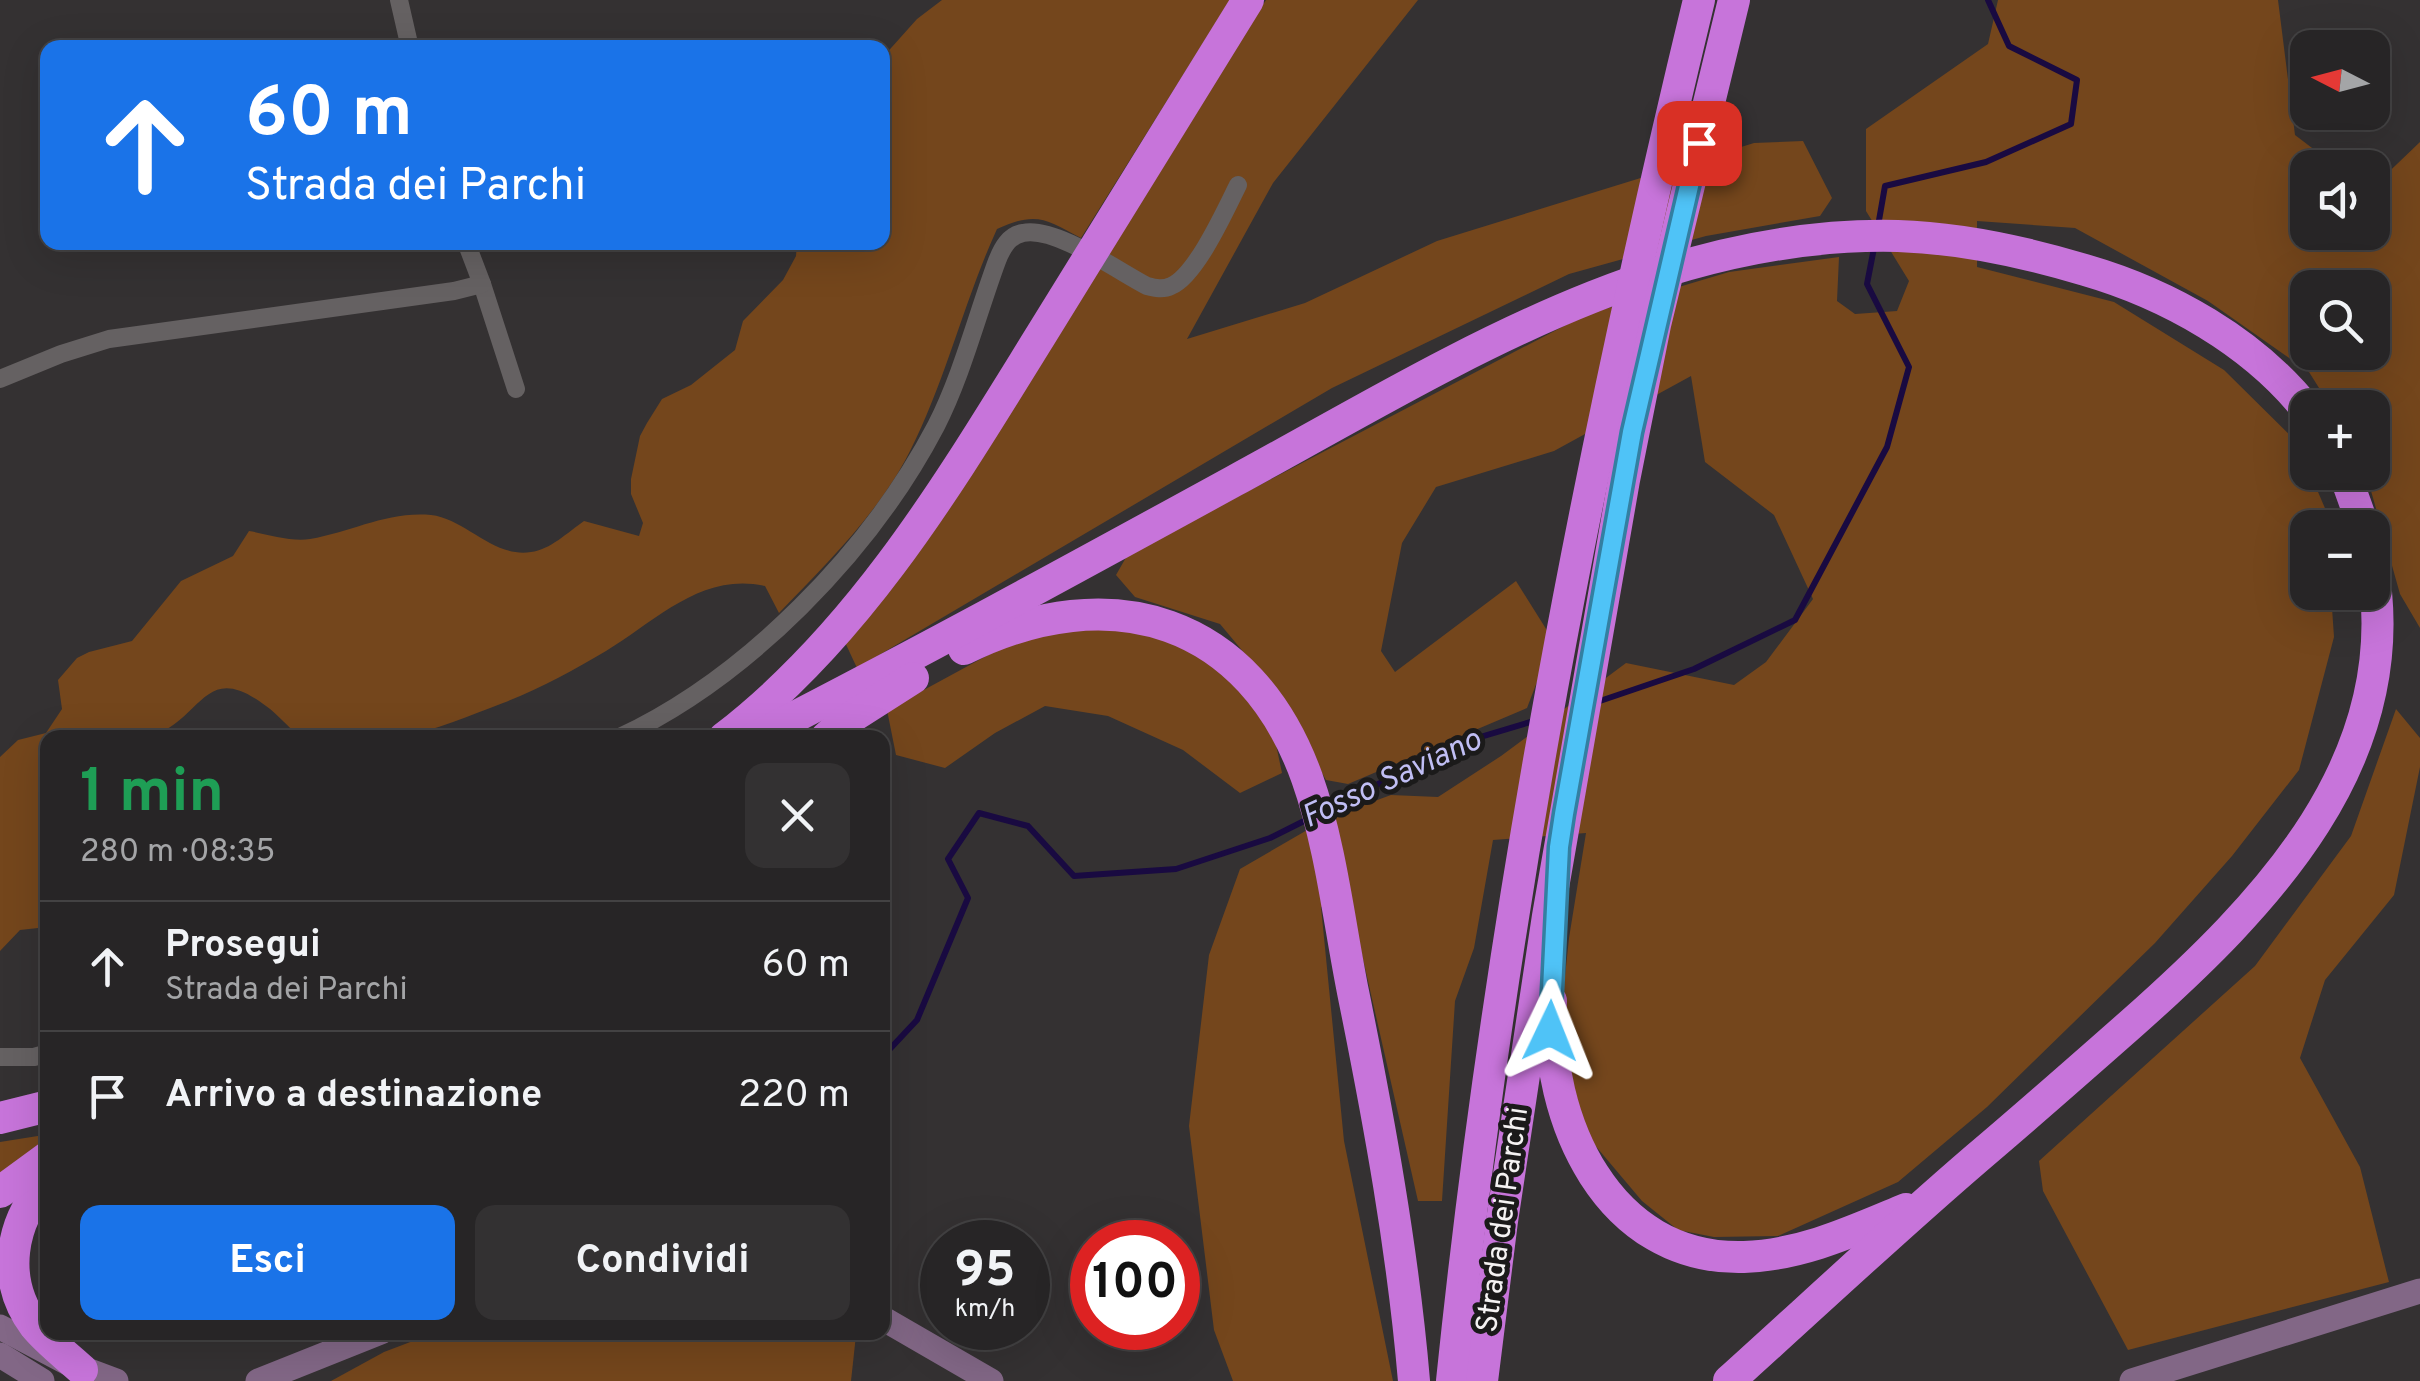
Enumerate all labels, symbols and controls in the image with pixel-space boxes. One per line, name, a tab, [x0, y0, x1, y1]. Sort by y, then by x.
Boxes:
north arrow	[2290, 30, 2390, 130]
map controls	[2290, 30, 2390, 610]
text: 60 m	[245, 72, 413, 161]
icon: ahead	[80, 80, 210, 210]
pin	[1657, 101, 1742, 186]
icon: arrive	[1672, 116, 1727, 171]
button: sound	[2290, 150, 2390, 250]
text: Strada dei Parchi	[245, 159, 586, 216]
button: search	[2290, 270, 2390, 370]
button: +	[2290, 390, 2390, 490]
button: −	[2290, 510, 2390, 610]
water label: Fosso Saviano	[1296, 721, 1489, 839]
text: 1 min	[80, 757, 224, 833]
button: close	[745, 763, 850, 868]
text: 280 m · 08:35	[80, 833, 275, 873]
text: Prosegui	[165, 922, 321, 971]
icon: ahead	[80, 939, 135, 994]
text: 60 m	[762, 942, 850, 991]
text: Strada dei Parchi	[165, 971, 408, 1011]
position arrow	[1498, 979, 1602, 1083]
icon: arrive	[80, 1069, 135, 1124]
text: Arrivo a destinazione	[165, 1072, 542, 1121]
text: 220 m	[738, 1072, 850, 1121]
street label: Strada dei Parchi	[1470, 1105, 1538, 1335]
button: Esci	[80, 1205, 455, 1320]
button: Condividi	[475, 1205, 850, 1320]
speed limit sign: 100	[1070, 1220, 1200, 1350]
text: 95	[954, 1241, 1016, 1304]
text: km/h	[955, 1294, 1015, 1326]

